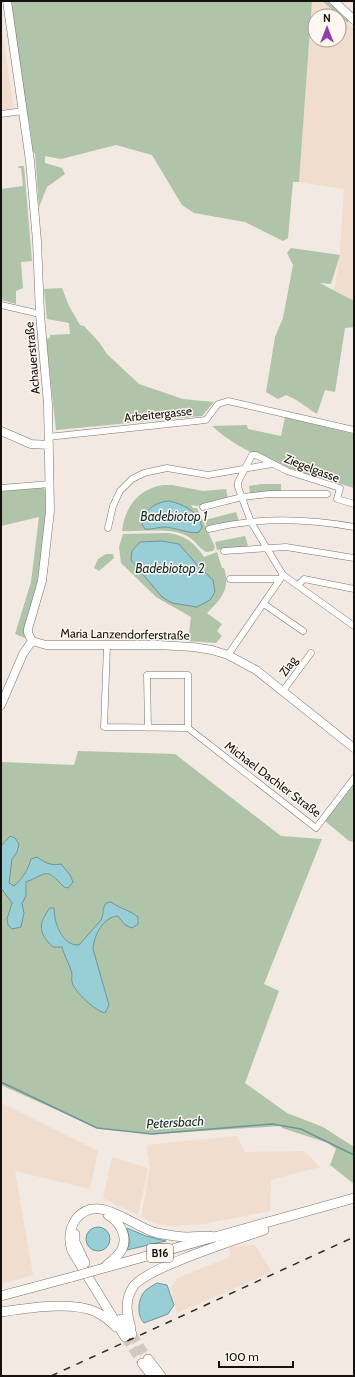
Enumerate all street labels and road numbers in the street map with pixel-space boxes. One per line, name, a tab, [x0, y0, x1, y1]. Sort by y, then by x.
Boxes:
street label: Achauerstraße	[21, 321, 43, 395]
street label: Arbeitergasse	[123, 403, 193, 425]
street label: Ziegelgasse	[282, 451, 342, 485]
street label: Maria Lanzendorferstraße	[60, 625, 190, 643]
street label: Ziag	[276, 652, 301, 679]
street label: Michael Dachler Straße	[222, 738, 324, 820]
road number: B16	[147, 1244, 173, 1262]

